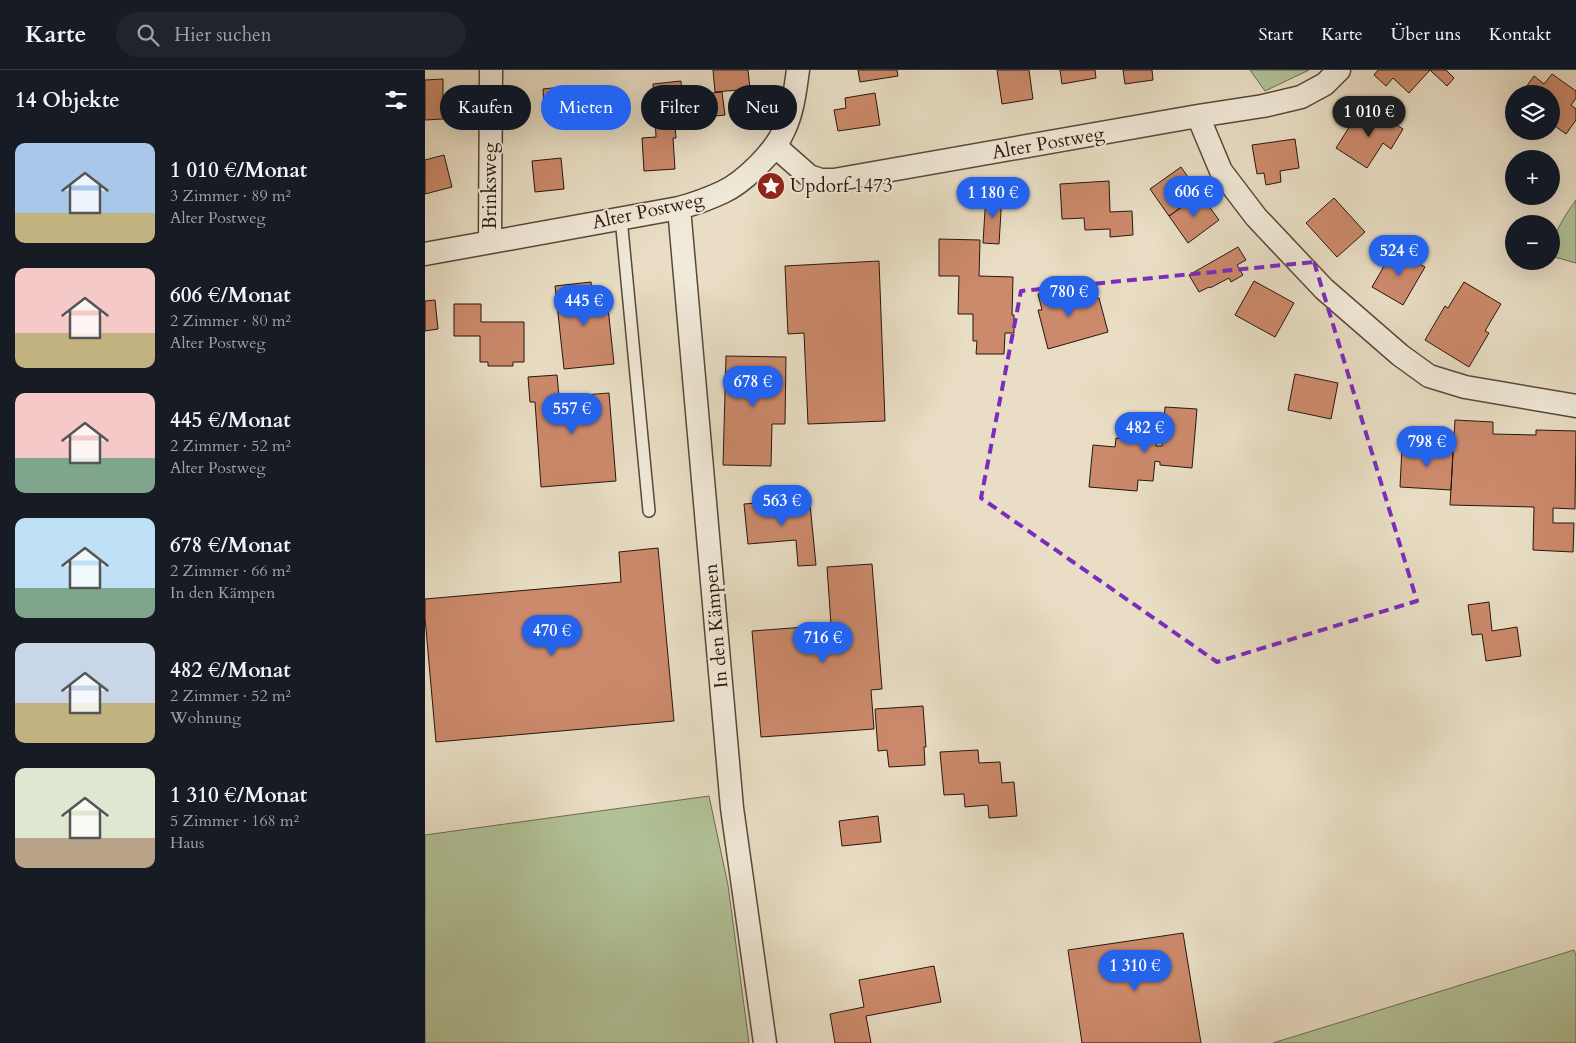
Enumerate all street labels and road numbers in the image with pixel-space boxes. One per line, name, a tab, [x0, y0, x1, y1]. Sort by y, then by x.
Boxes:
street label: Alter Postweg	[990, 120, 1106, 166]
street label: Brinksweg	[477, 142, 503, 230]
street label: Alter Postweg	[590, 186, 706, 236]
street label: In den Kämpen	[698, 562, 734, 689]

